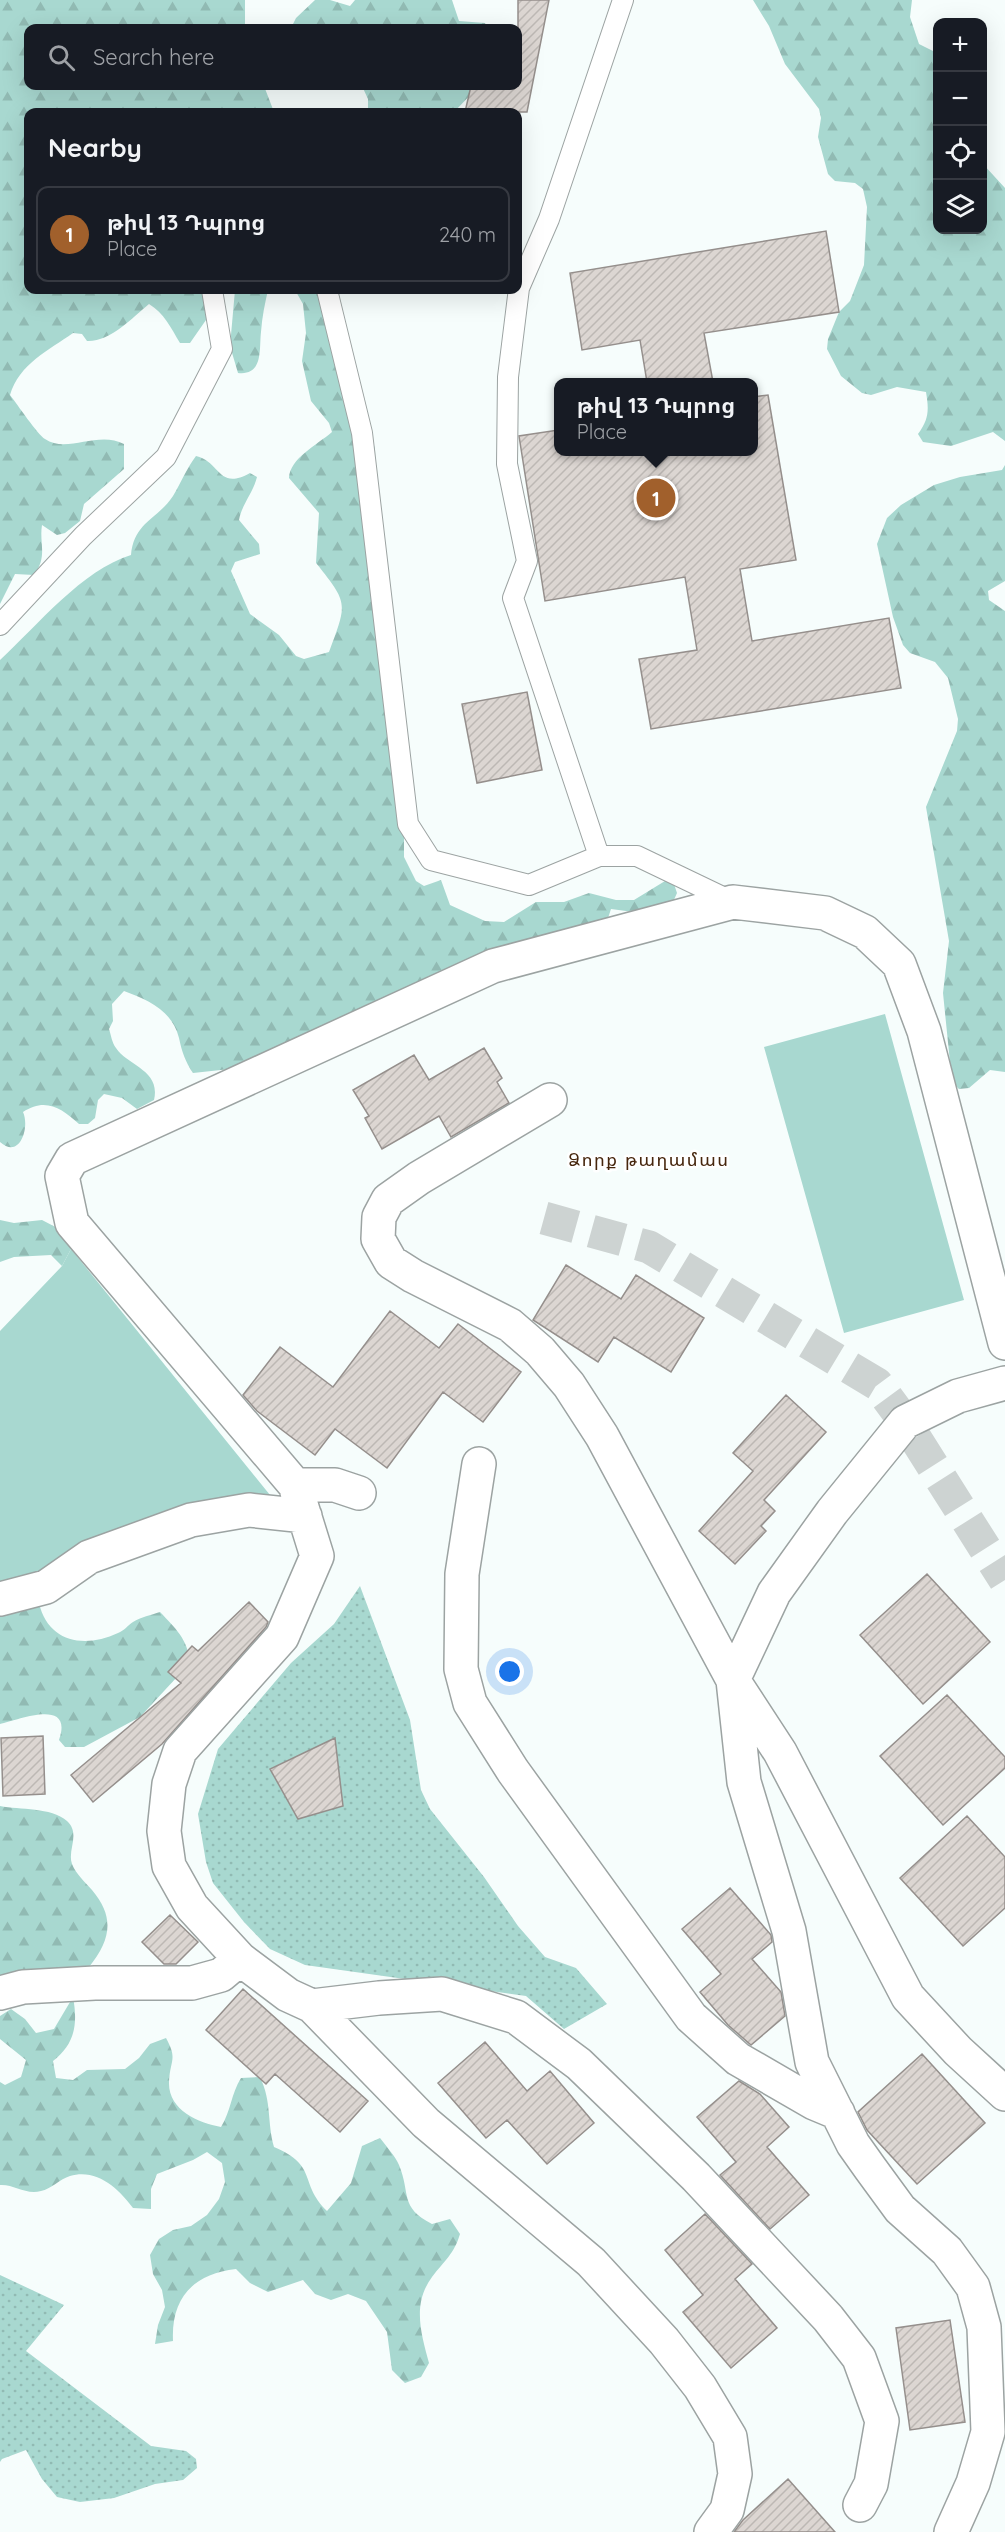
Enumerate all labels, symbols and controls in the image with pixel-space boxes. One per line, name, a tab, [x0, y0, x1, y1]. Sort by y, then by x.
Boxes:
map controls	[933, 18, 987, 234]
button: +	[933, 18, 987, 72]
search box	[24, 24, 522, 90]
icon: search	[45, 41, 78, 74]
text: Search here	[93, 43, 214, 71]
button: −	[933, 72, 987, 126]
button: locate	[933, 126, 987, 180]
text: Nearby	[48, 131, 142, 164]
button: layers	[933, 180, 987, 234]
text: թիվ 13 Դպրոց	[107, 208, 265, 236]
text: 1	[66, 222, 73, 247]
text: 240 m	[439, 222, 496, 247]
text: Place	[107, 236, 157, 261]
popup	[554, 378, 758, 456]
text: թիվ 13 Դպրոց	[577, 391, 735, 419]
text: Place	[577, 419, 627, 444]
pin: 1	[636, 476, 676, 520]
district label: Ձորք թաղամաս	[569, 1148, 729, 1171]
your location	[495, 1657, 524, 1686]

